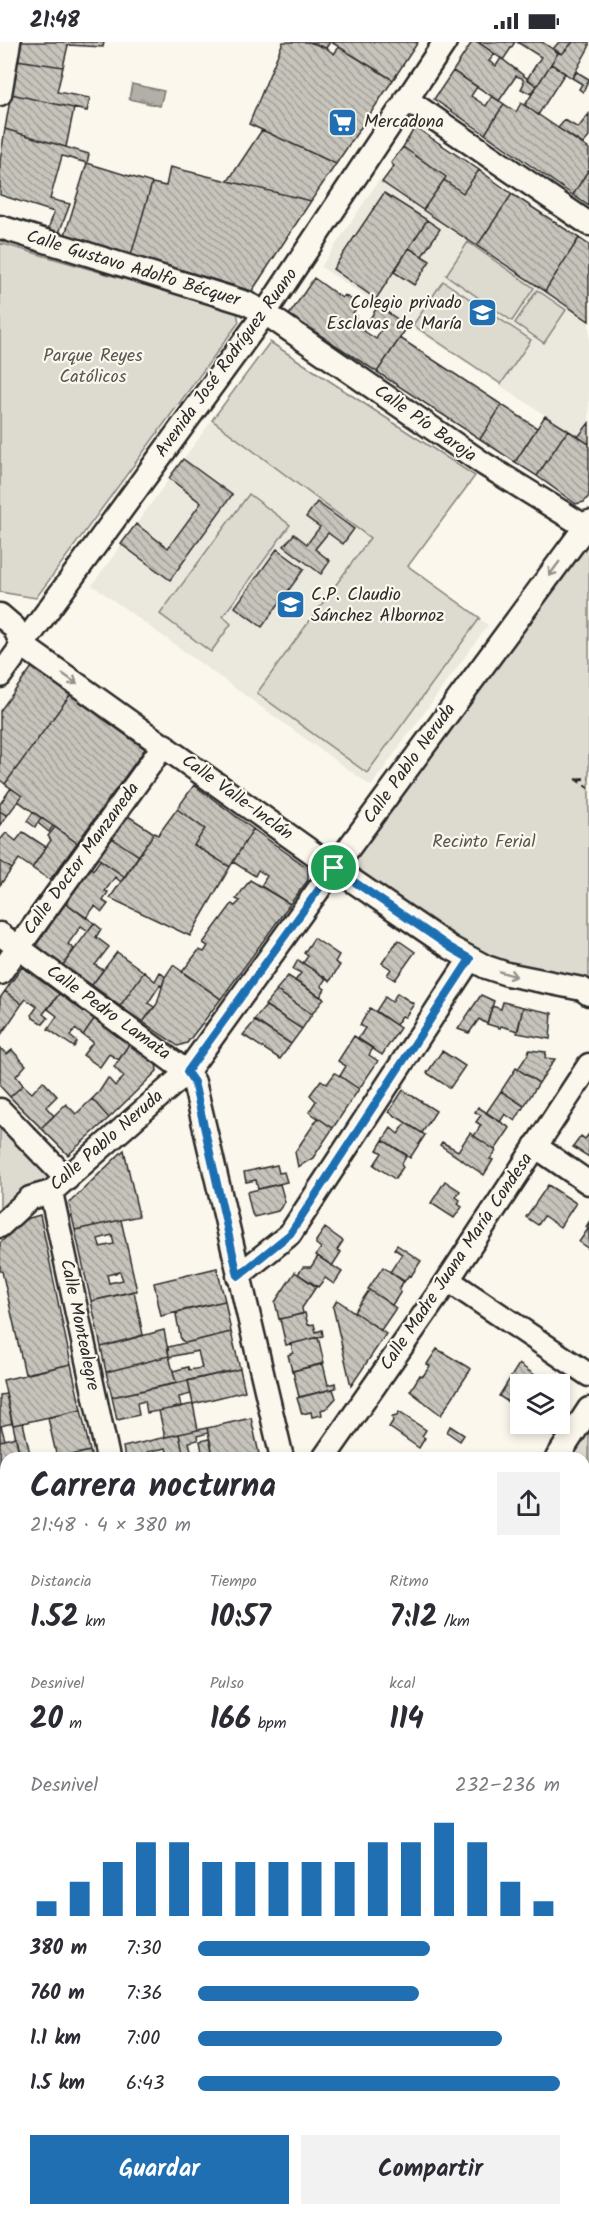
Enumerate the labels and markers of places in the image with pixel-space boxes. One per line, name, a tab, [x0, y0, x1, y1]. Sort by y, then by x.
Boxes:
supermarket icon: Mercadona	[327, 106, 359, 138]
place label: Mercadona	[364, 108, 444, 137]
place label: Colegio privado Esclavas de María	[326, 289, 462, 339]
school or university icon: Colegio privado Esclavas de María	[467, 297, 499, 329]
place label: C.P. Claudio Sánchez Albornoz	[311, 581, 444, 631]
school or university icon: C.P. Claudio Sánchez Albornoz	[274, 589, 306, 621]
pin	[308, 842, 359, 893]

